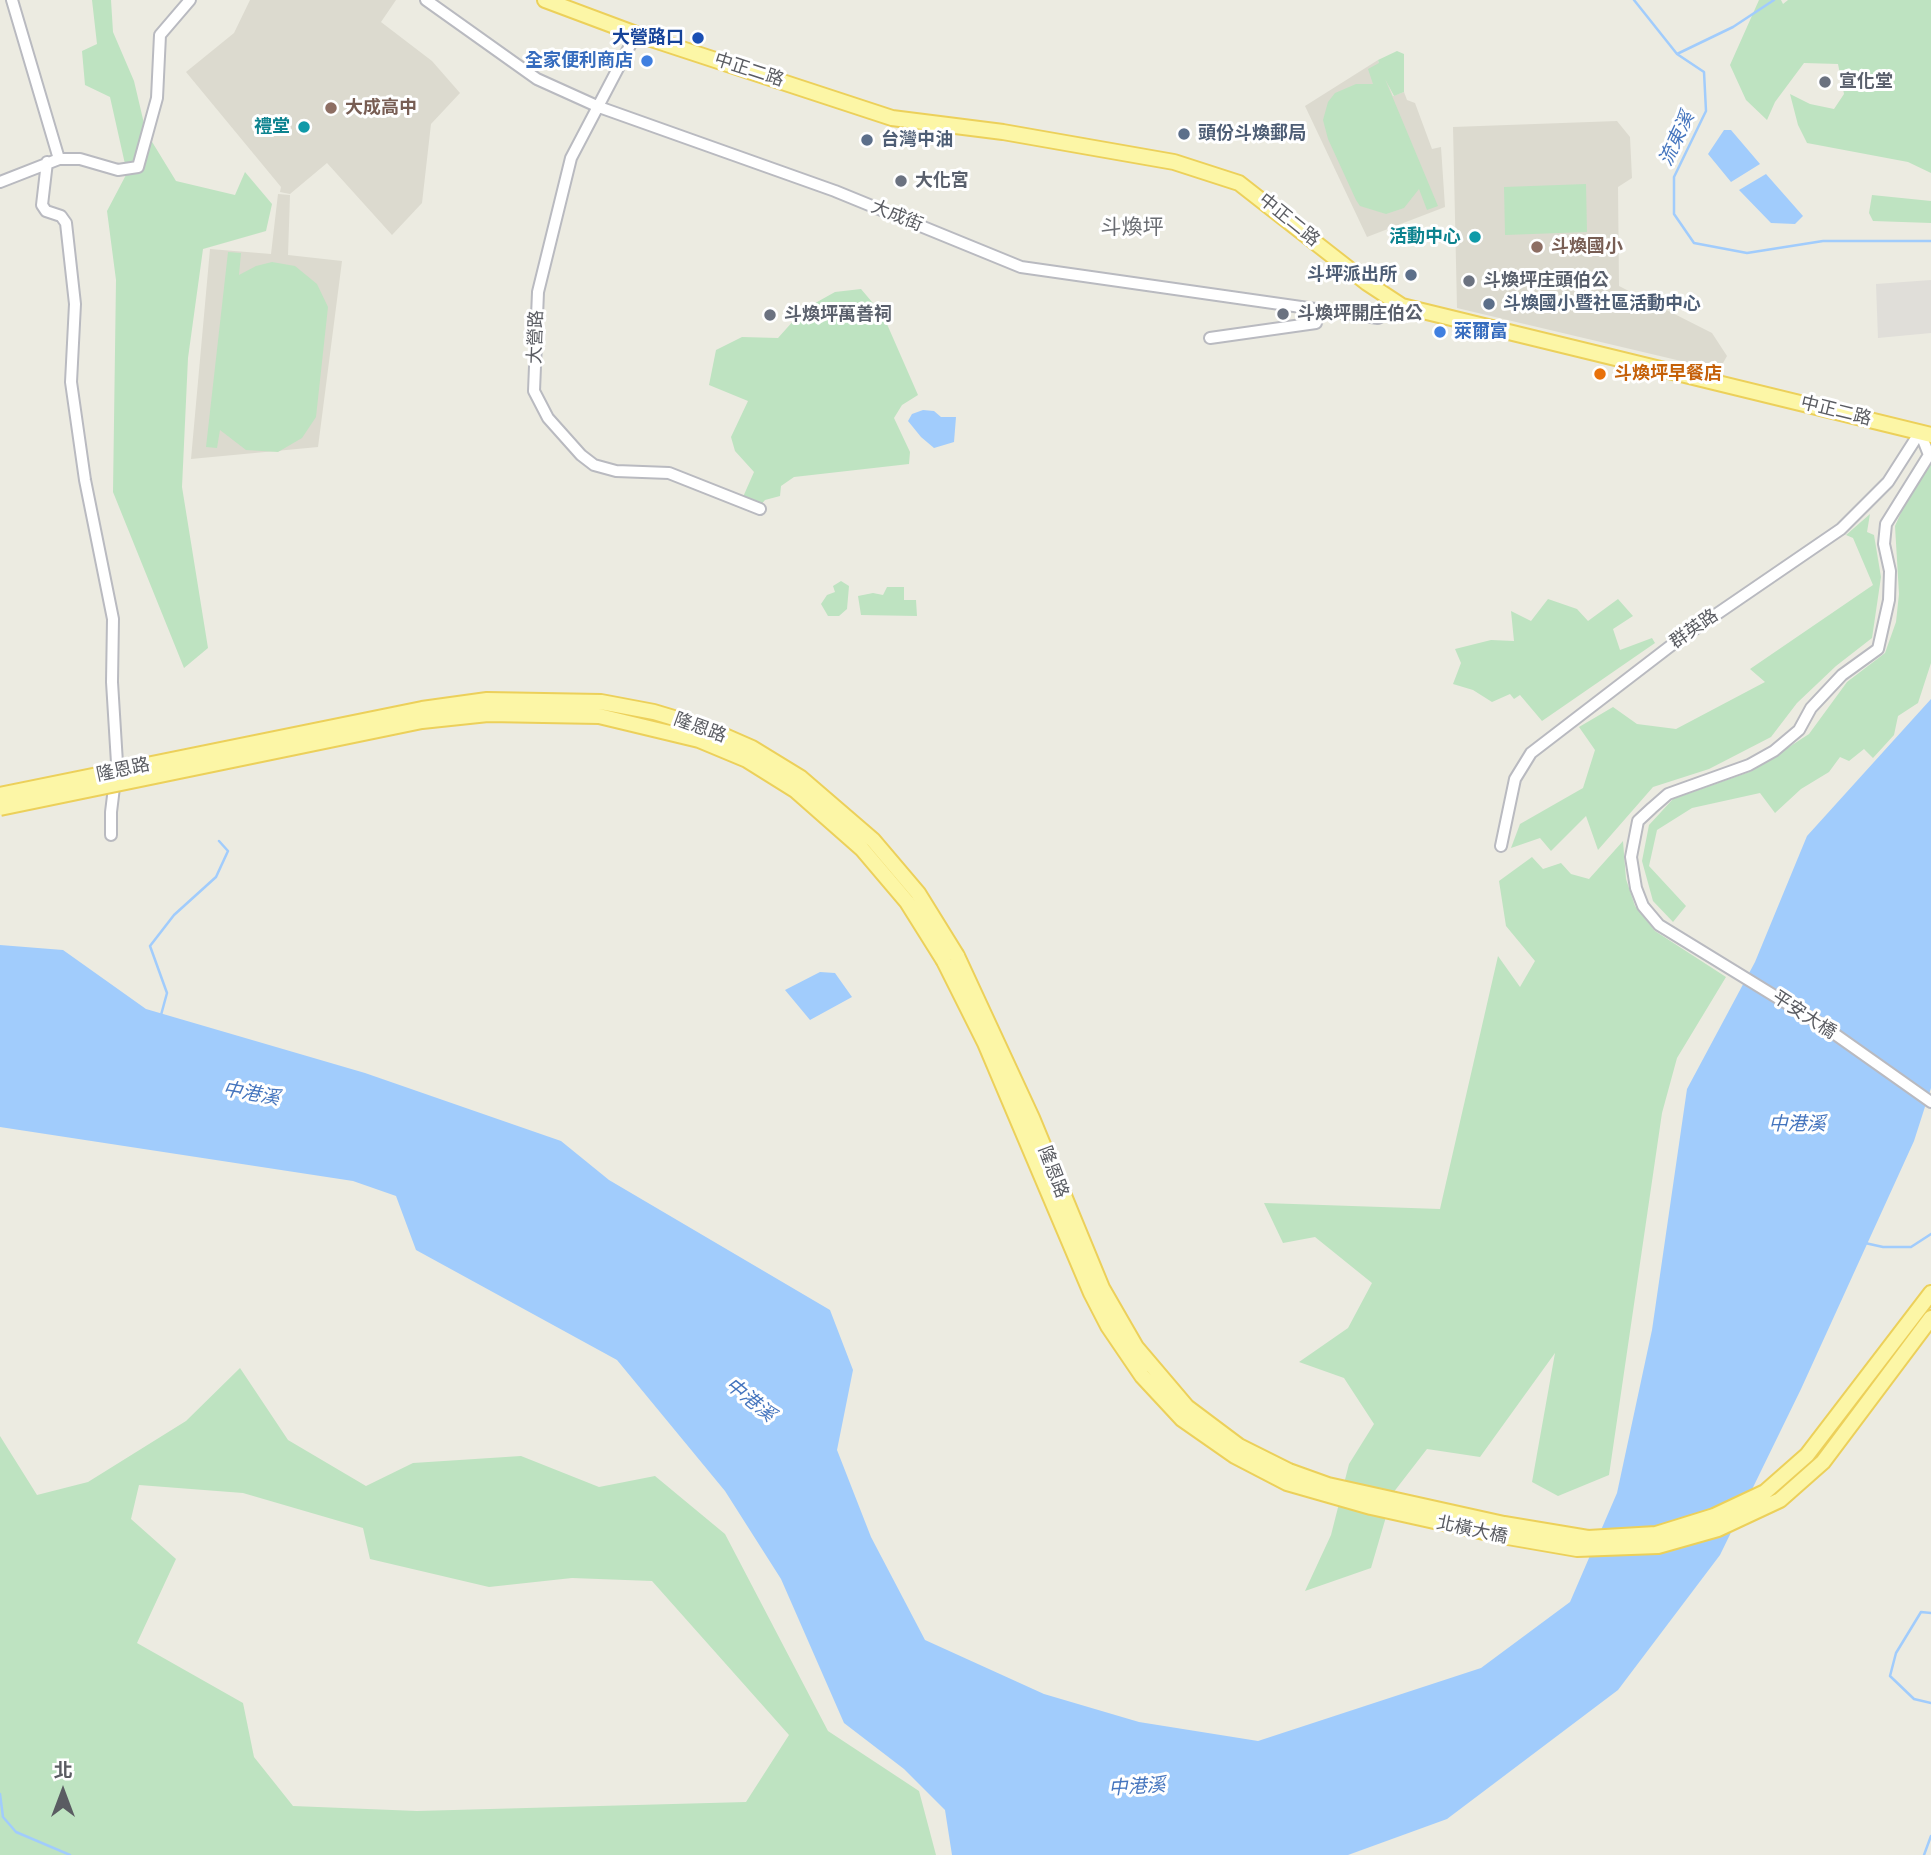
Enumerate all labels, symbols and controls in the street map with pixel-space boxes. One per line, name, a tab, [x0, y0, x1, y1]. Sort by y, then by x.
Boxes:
place label: 大營路口	[612, 27, 684, 49]
marker: 大營路口	[690, 30, 706, 46]
street label: 中正二路	[711, 49, 787, 91]
place label: 全家便利商店	[525, 50, 633, 72]
marker: 全家便利商店	[639, 53, 655, 69]
place label: 宣化堂	[1839, 71, 1893, 93]
marker: 宣化堂	[1817, 74, 1833, 90]
place label: 大成高中	[345, 97, 417, 119]
marker: 大成高中	[323, 100, 339, 116]
water label: 流東溪	[1655, 108, 1699, 170]
place label: 禮堂	[254, 116, 290, 138]
marker: 禮堂	[296, 119, 312, 135]
place label: 頭份斗煥郵局	[1198, 123, 1306, 145]
marker: 頭份斗煥郵局	[1176, 126, 1192, 142]
place label: 台灣中油	[881, 129, 953, 151]
marker: 台灣中油	[859, 132, 875, 148]
place label: 大化宮	[915, 170, 969, 192]
marker: 大化宮	[893, 173, 909, 189]
street label: 中正二路	[1254, 189, 1324, 251]
street label: 大成街	[868, 196, 926, 236]
district label: 斗煥坪	[1101, 215, 1163, 241]
place label: 活動中心	[1389, 226, 1461, 248]
marker: 活動中心	[1467, 229, 1483, 245]
place label: 斗煥國小	[1551, 236, 1623, 258]
marker: 斗煥國小	[1529, 239, 1545, 255]
place label: 斗坪派出所	[1307, 264, 1397, 286]
marker: 斗坪派出所	[1403, 267, 1419, 283]
place label: 斗煥坪庄頭伯公	[1483, 270, 1609, 292]
marker: 斗煥坪庄頭伯公	[1461, 273, 1477, 289]
place label: 斗煥國小暨社區活動中心	[1503, 293, 1701, 315]
marker: 斗煥國小暨社區活動中心	[1481, 296, 1497, 312]
place label: 斗煥坪開庄伯公	[1297, 303, 1423, 325]
place label: 斗煥坪萬善祠	[784, 304, 892, 326]
marker: 斗煥坪開庄伯公	[1275, 306, 1291, 322]
marker: 斗煥坪萬善祠	[762, 307, 778, 323]
street label: 大營路	[524, 310, 548, 364]
place label: 萊爾富	[1454, 321, 1508, 343]
marker: 萊爾富	[1432, 324, 1448, 340]
place label: 斗煥坪早餐店	[1614, 363, 1722, 385]
marker: 斗煥坪早餐店	[1592, 366, 1608, 382]
street label: 中正二路	[1798, 392, 1874, 430]
street label: 群英路	[1666, 605, 1722, 653]
street label: 隆恩路	[671, 709, 729, 747]
street label: 隆恩路	[94, 754, 152, 786]
street label: 平安大橋	[1768, 986, 1840, 1044]
water label: 中港溪	[221, 1078, 281, 1110]
water label: 中港溪	[1769, 1113, 1825, 1135]
street label: 隆恩路	[1033, 1143, 1073, 1201]
water label: 中港溪	[721, 1373, 779, 1427]
street label: 北橫大橋	[1435, 1512, 1509, 1548]
north arrow	[28, 1757, 98, 1827]
text: 北	[53, 1759, 73, 1782]
water label: 中港溪	[1108, 1774, 1166, 1800]

